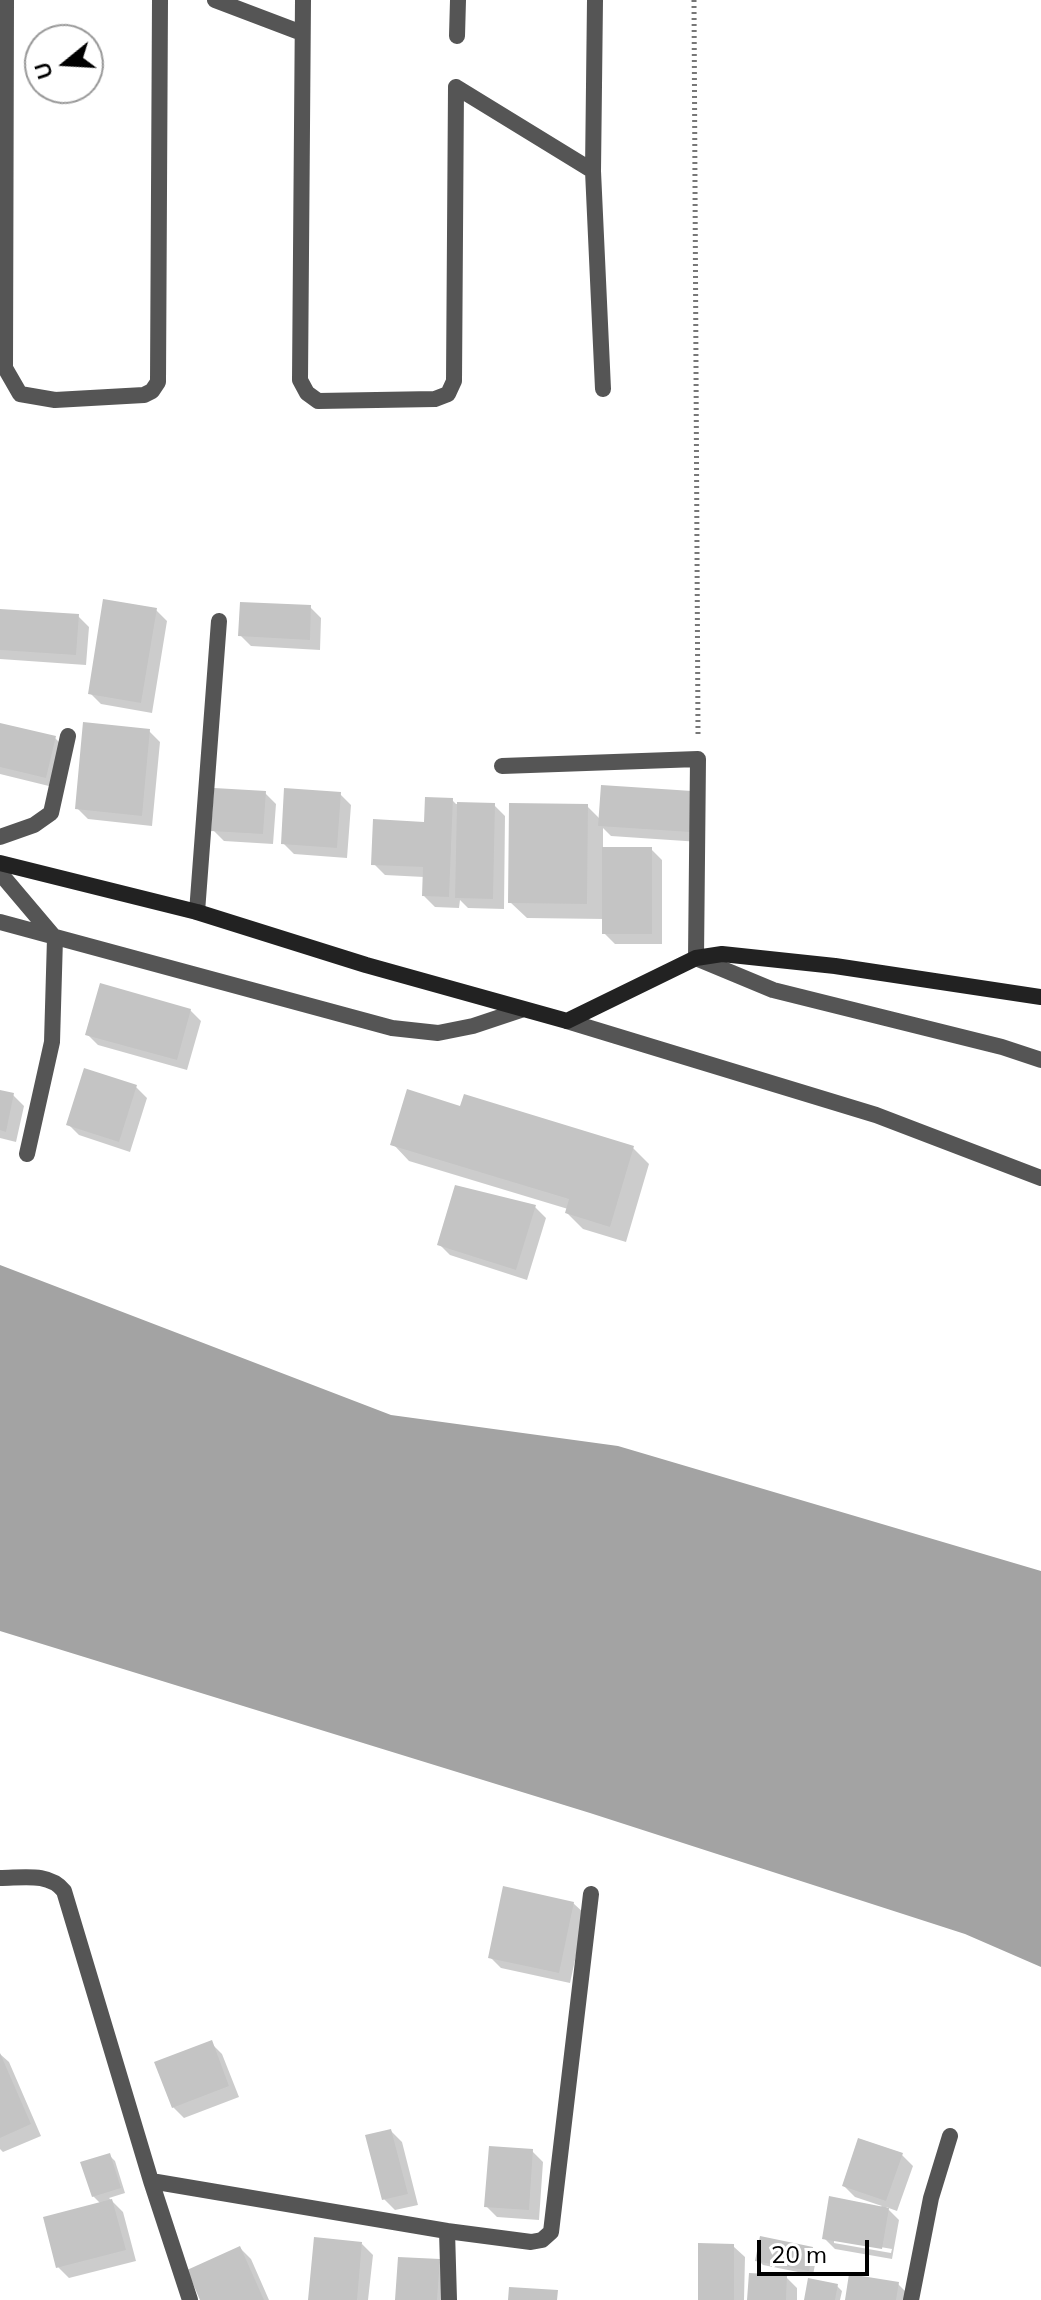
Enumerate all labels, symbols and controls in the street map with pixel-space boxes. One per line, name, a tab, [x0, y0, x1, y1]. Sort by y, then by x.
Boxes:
north arrow	[24, 24, 104, 104]
text: U	[27, 59, 59, 83]
scale bar	[761, 2224, 873, 2274]
text: 20 m	[771, 2239, 827, 2269]

